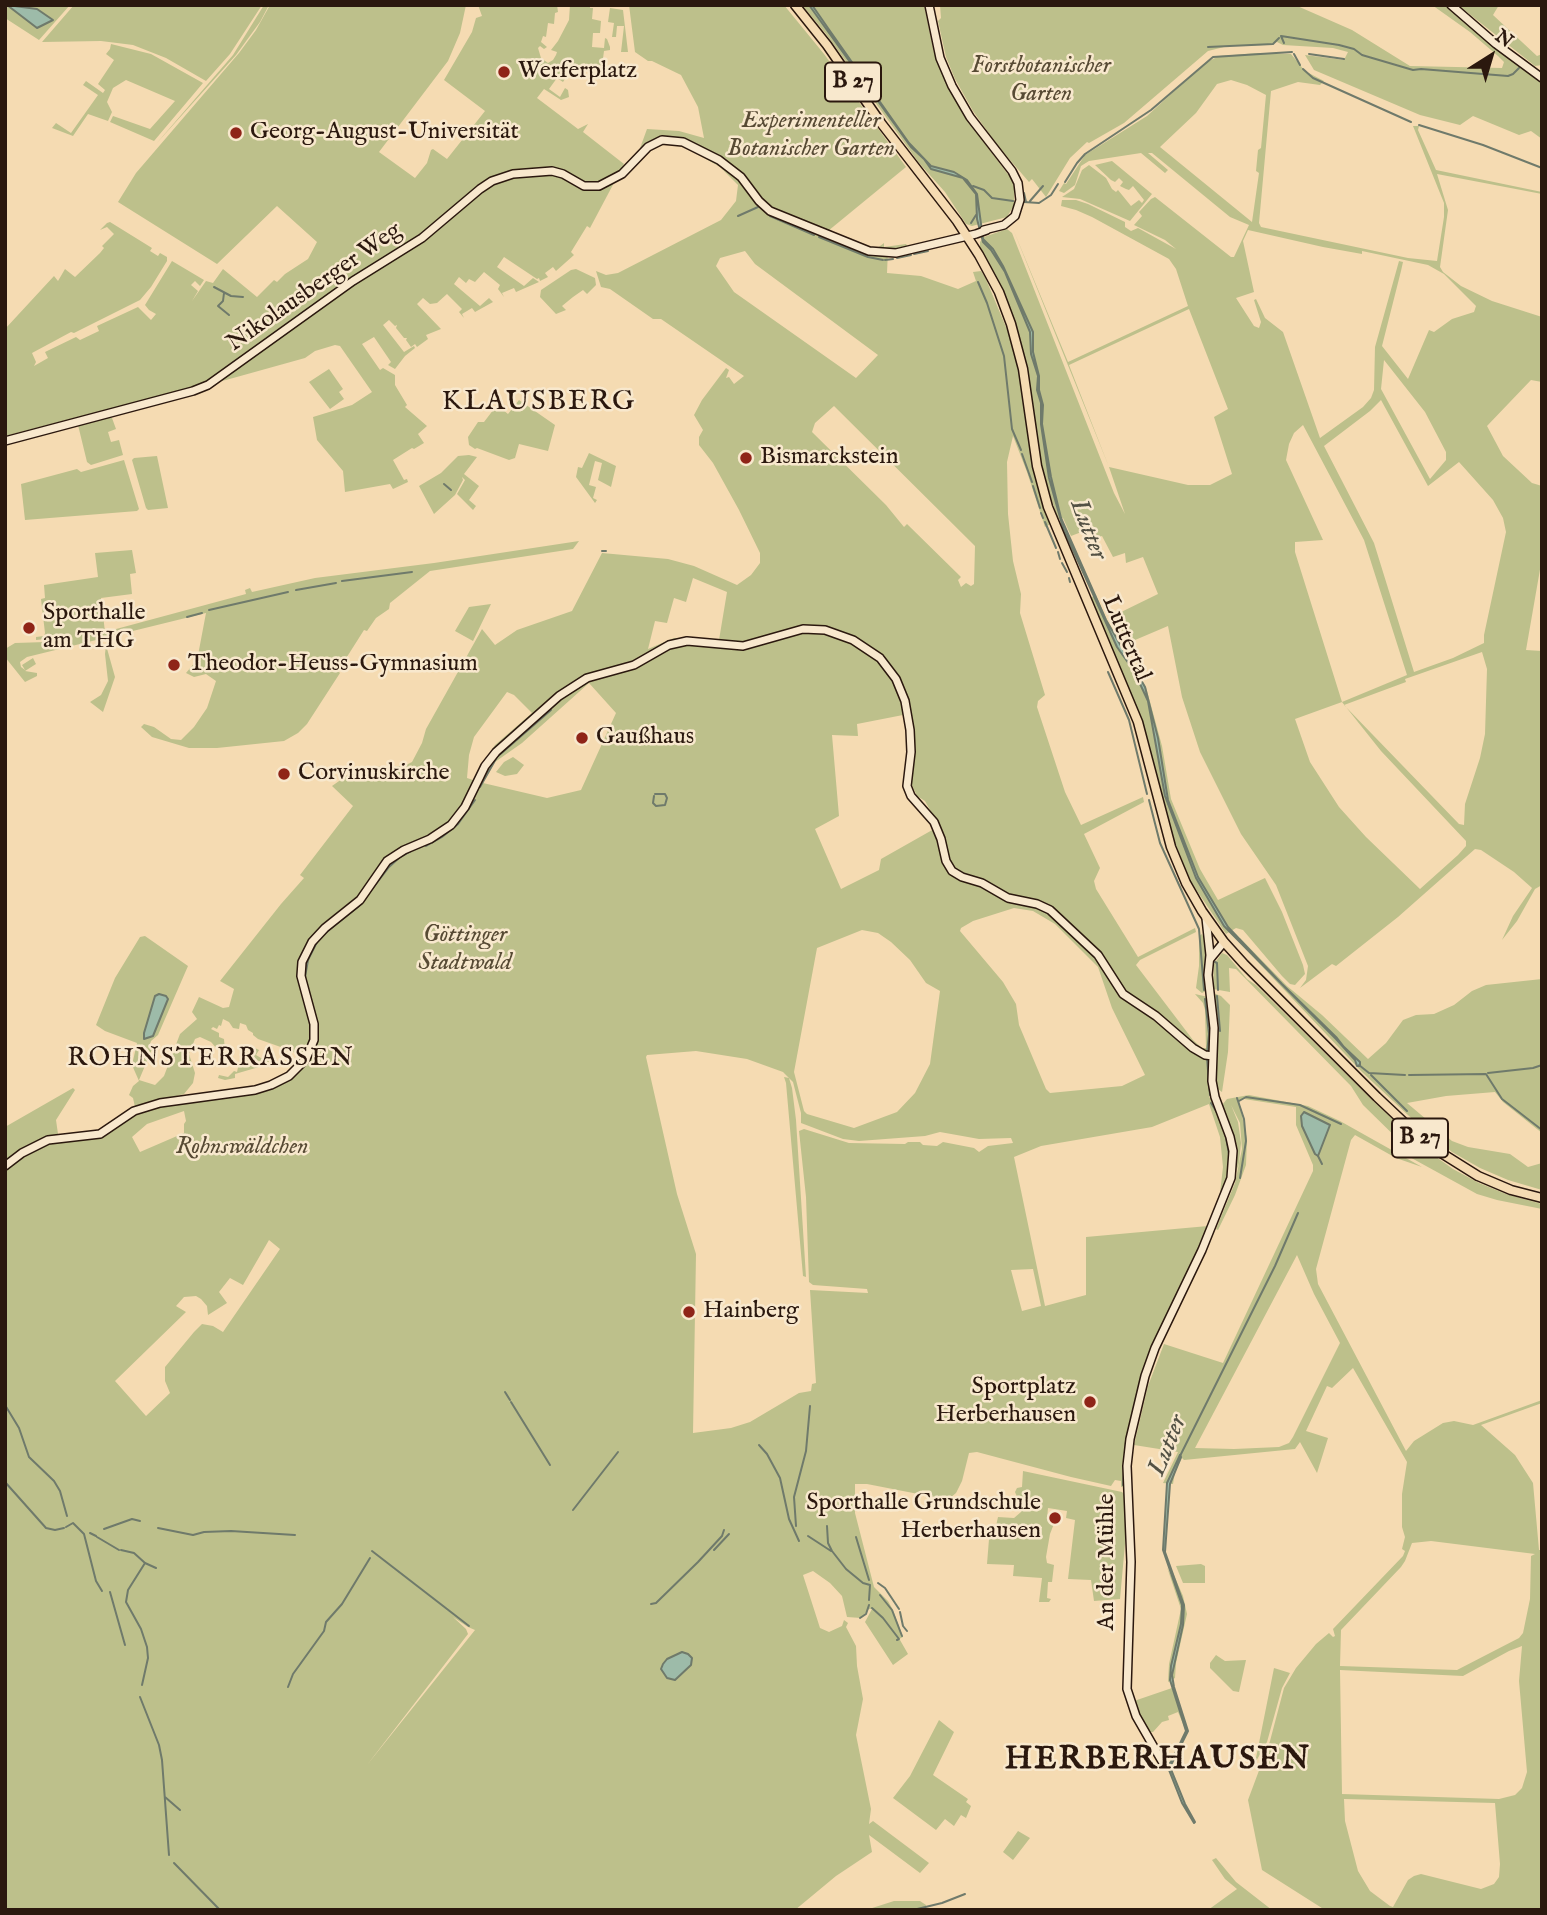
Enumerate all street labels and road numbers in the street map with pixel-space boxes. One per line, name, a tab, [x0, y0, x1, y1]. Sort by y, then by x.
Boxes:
road number: B 27	[825, 62, 881, 102]
street label: Nikolausberger Weg	[222, 217, 408, 359]
street label: Luttertal	[1094, 591, 1156, 687]
road number: B 27	[1392, 1119, 1448, 1158]
street label: An der Mühle	[1094, 1493, 1122, 1631]

